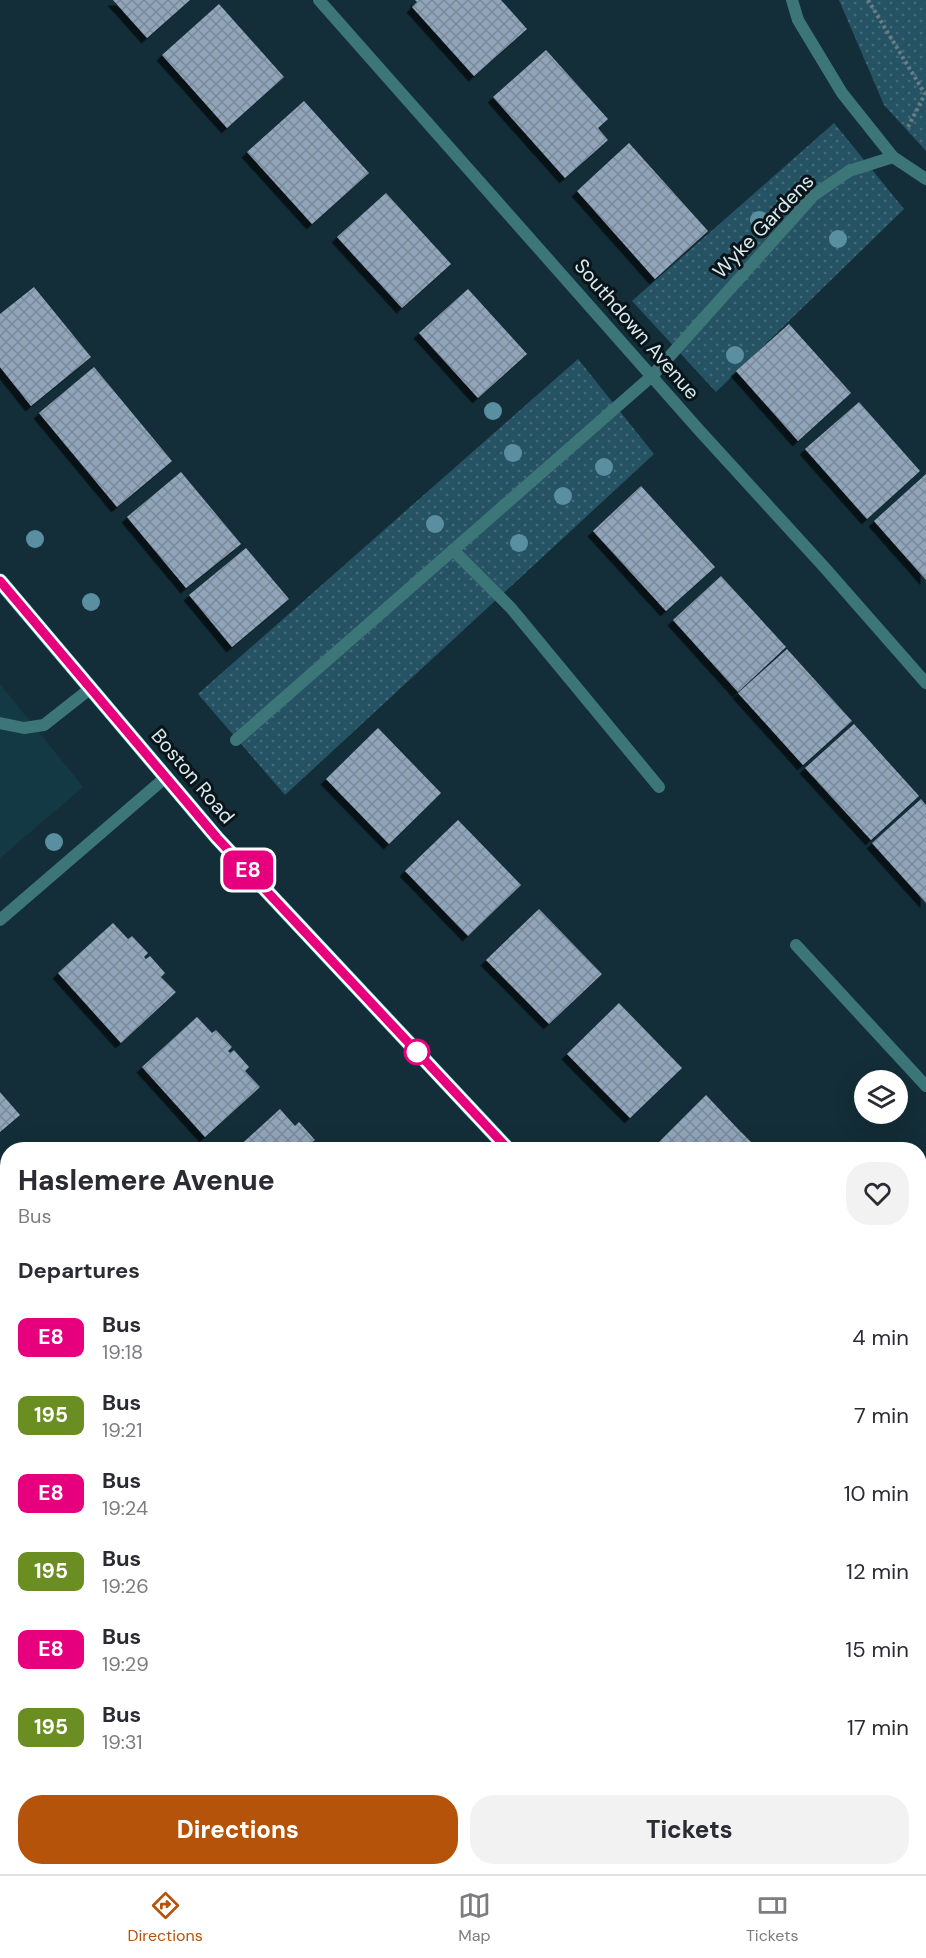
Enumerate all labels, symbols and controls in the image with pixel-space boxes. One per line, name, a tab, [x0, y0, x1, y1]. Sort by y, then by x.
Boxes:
street label: Wyke Gardens	[707, 168, 819, 284]
street label: Southdown Avenue	[569, 253, 705, 405]
street label: Boston Road	[146, 723, 240, 829]
line badge: E8	[221, 850, 275, 890]
text: E8	[235, 856, 261, 884]
unlabelled marker	[404, 1039, 430, 1065]
map controls	[854, 1070, 908, 1124]
button: layers	[854, 1070, 908, 1124]
text: Haslemere Avenue	[18, 1162, 275, 1199]
button: heart	[846, 1162, 909, 1225]
text: Bus	[18, 1203, 52, 1229]
text: Departures	[18, 1256, 140, 1285]
text: Bus	[102, 1310, 141, 1339]
text: E8	[38, 1323, 64, 1351]
text: 4 min	[852, 1323, 909, 1352]
text: 19:18	[102, 1339, 143, 1365]
text: Bus	[102, 1388, 141, 1417]
text: 195	[34, 1401, 68, 1429]
text: 7 min	[854, 1401, 909, 1430]
text: 19:21	[102, 1417, 143, 1443]
text: Bus	[102, 1466, 141, 1495]
text: E8	[38, 1479, 64, 1507]
text: 10 min	[844, 1479, 909, 1508]
text: 19:24	[102, 1495, 148, 1521]
text: Bus	[102, 1544, 141, 1573]
text: 195	[34, 1557, 68, 1585]
text: 12 min	[846, 1557, 909, 1586]
text: 19:26	[102, 1573, 149, 1599]
text: Bus	[102, 1622, 141, 1651]
text: E8	[38, 1635, 64, 1663]
text: 15 min	[845, 1635, 909, 1664]
text: 19:29	[102, 1651, 149, 1677]
text: Bus	[102, 1700, 141, 1729]
text: 195	[34, 1713, 68, 1741]
text: 17 min	[847, 1713, 909, 1742]
text: 19:31	[102, 1729, 143, 1755]
button: Directions	[18, 1795, 458, 1864]
button: Tickets	[470, 1795, 909, 1864]
tab: Directions	[128, 1889, 203, 1946]
tab: Map	[458, 1889, 491, 1946]
tab: Tickets	[746, 1889, 798, 1946]

